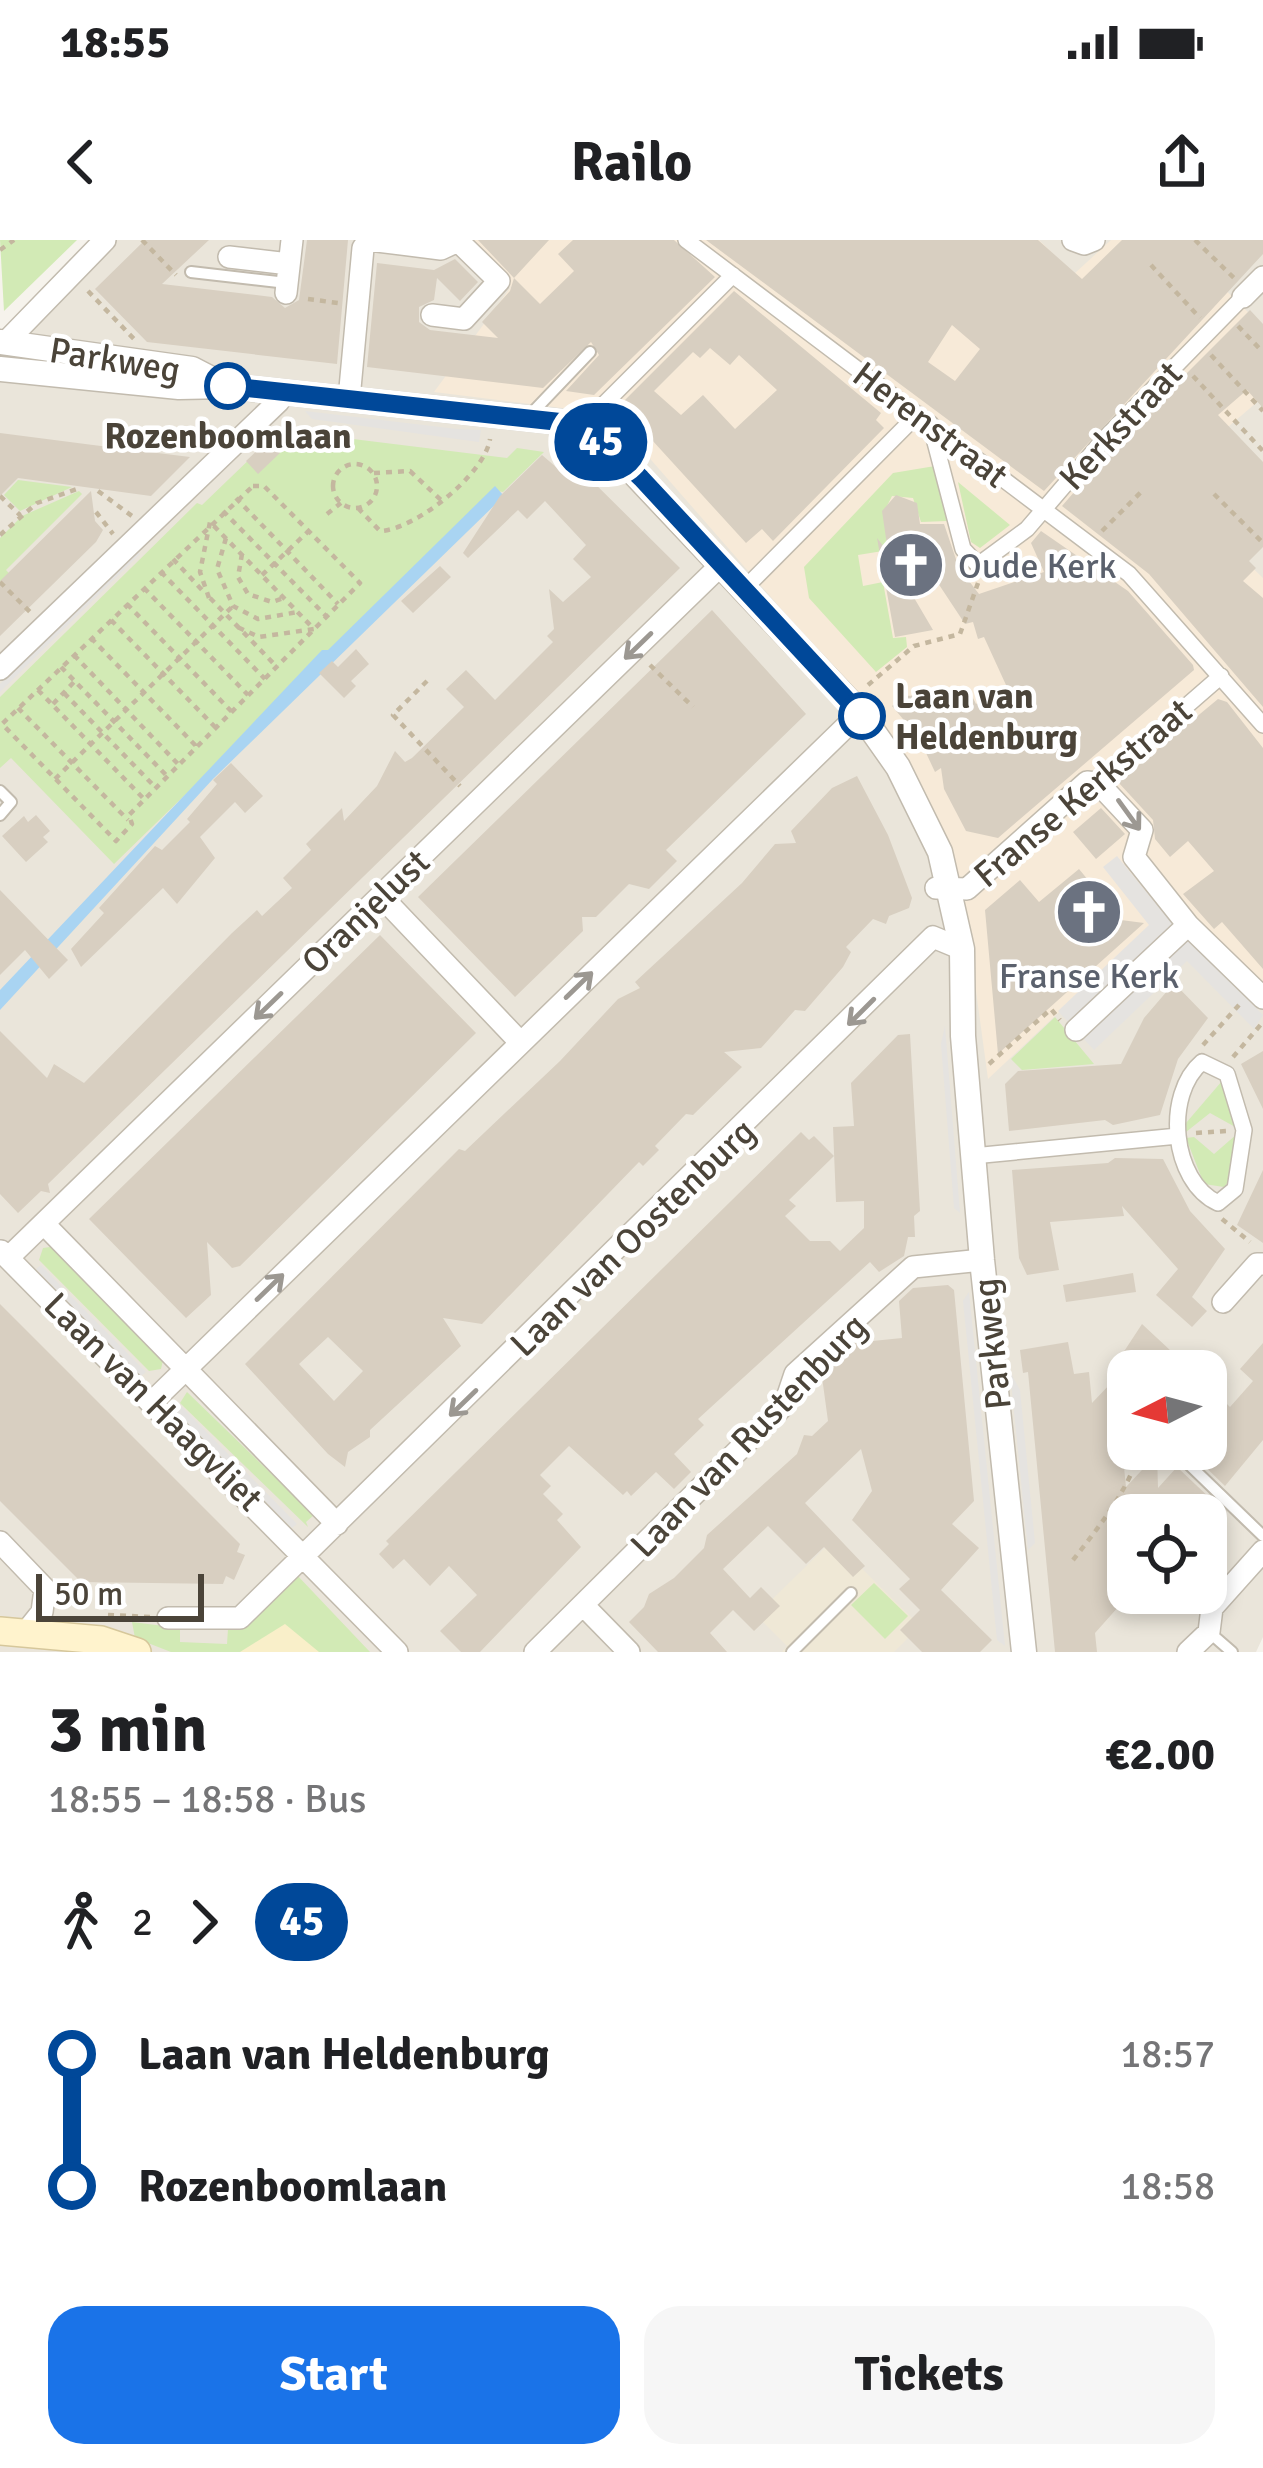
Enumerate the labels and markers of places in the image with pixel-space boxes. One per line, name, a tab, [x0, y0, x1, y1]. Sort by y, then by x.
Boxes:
marker: Rozenboomlaan	[206, 364, 250, 408]
place label: Rozenboomlaan	[104, 414, 352, 459]
church icon: Oude Kerk	[876, 530, 946, 600]
place label: Oude Kerk	[958, 544, 1117, 589]
place label: Laan van Heldenburg	[895, 674, 1078, 760]
marker: Laan van Heldenburg	[840, 694, 884, 738]
church icon: Franse Kerk	[1054, 877, 1124, 947]
place label: Franse Kerk	[999, 954, 1179, 999]

